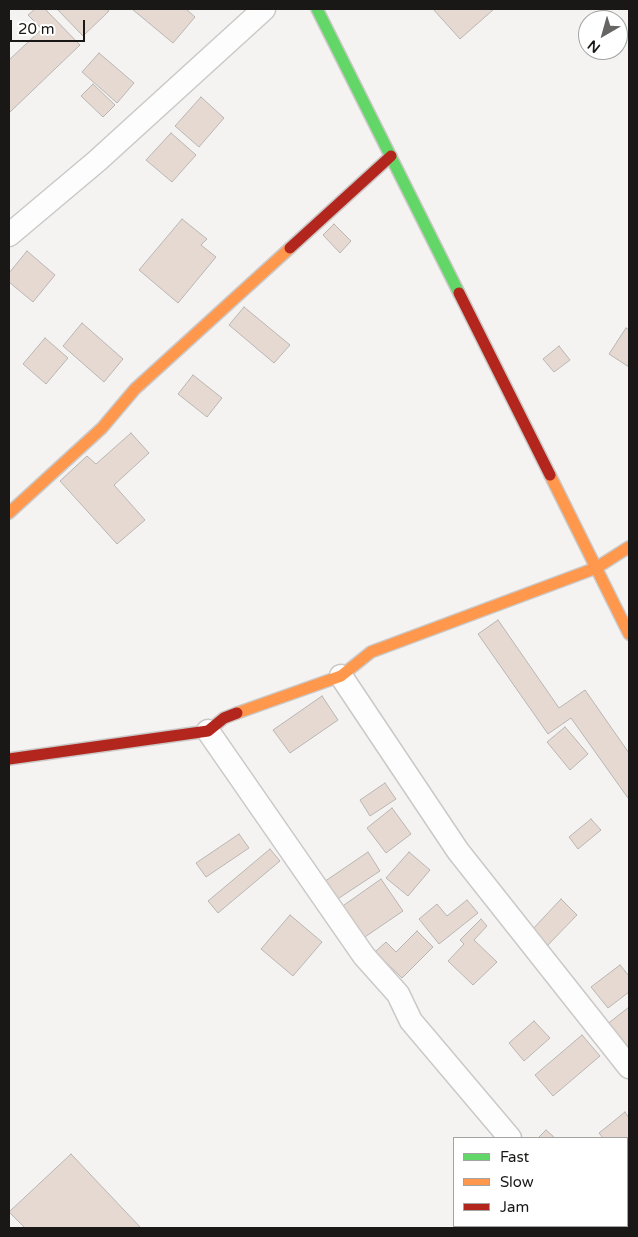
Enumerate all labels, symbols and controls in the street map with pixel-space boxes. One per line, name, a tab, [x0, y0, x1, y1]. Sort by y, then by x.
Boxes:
scale bar	[12, 10, 88, 42]
north arrow	[578, 10, 628, 60]
text: 20 m	[18, 20, 55, 38]
text: N	[584, 36, 604, 57]
legend	[453, 1137, 628, 1227]
text: Fast	[500, 1148, 529, 1166]
text: Slow	[500, 1173, 534, 1191]
text: Jam	[500, 1198, 529, 1216]

